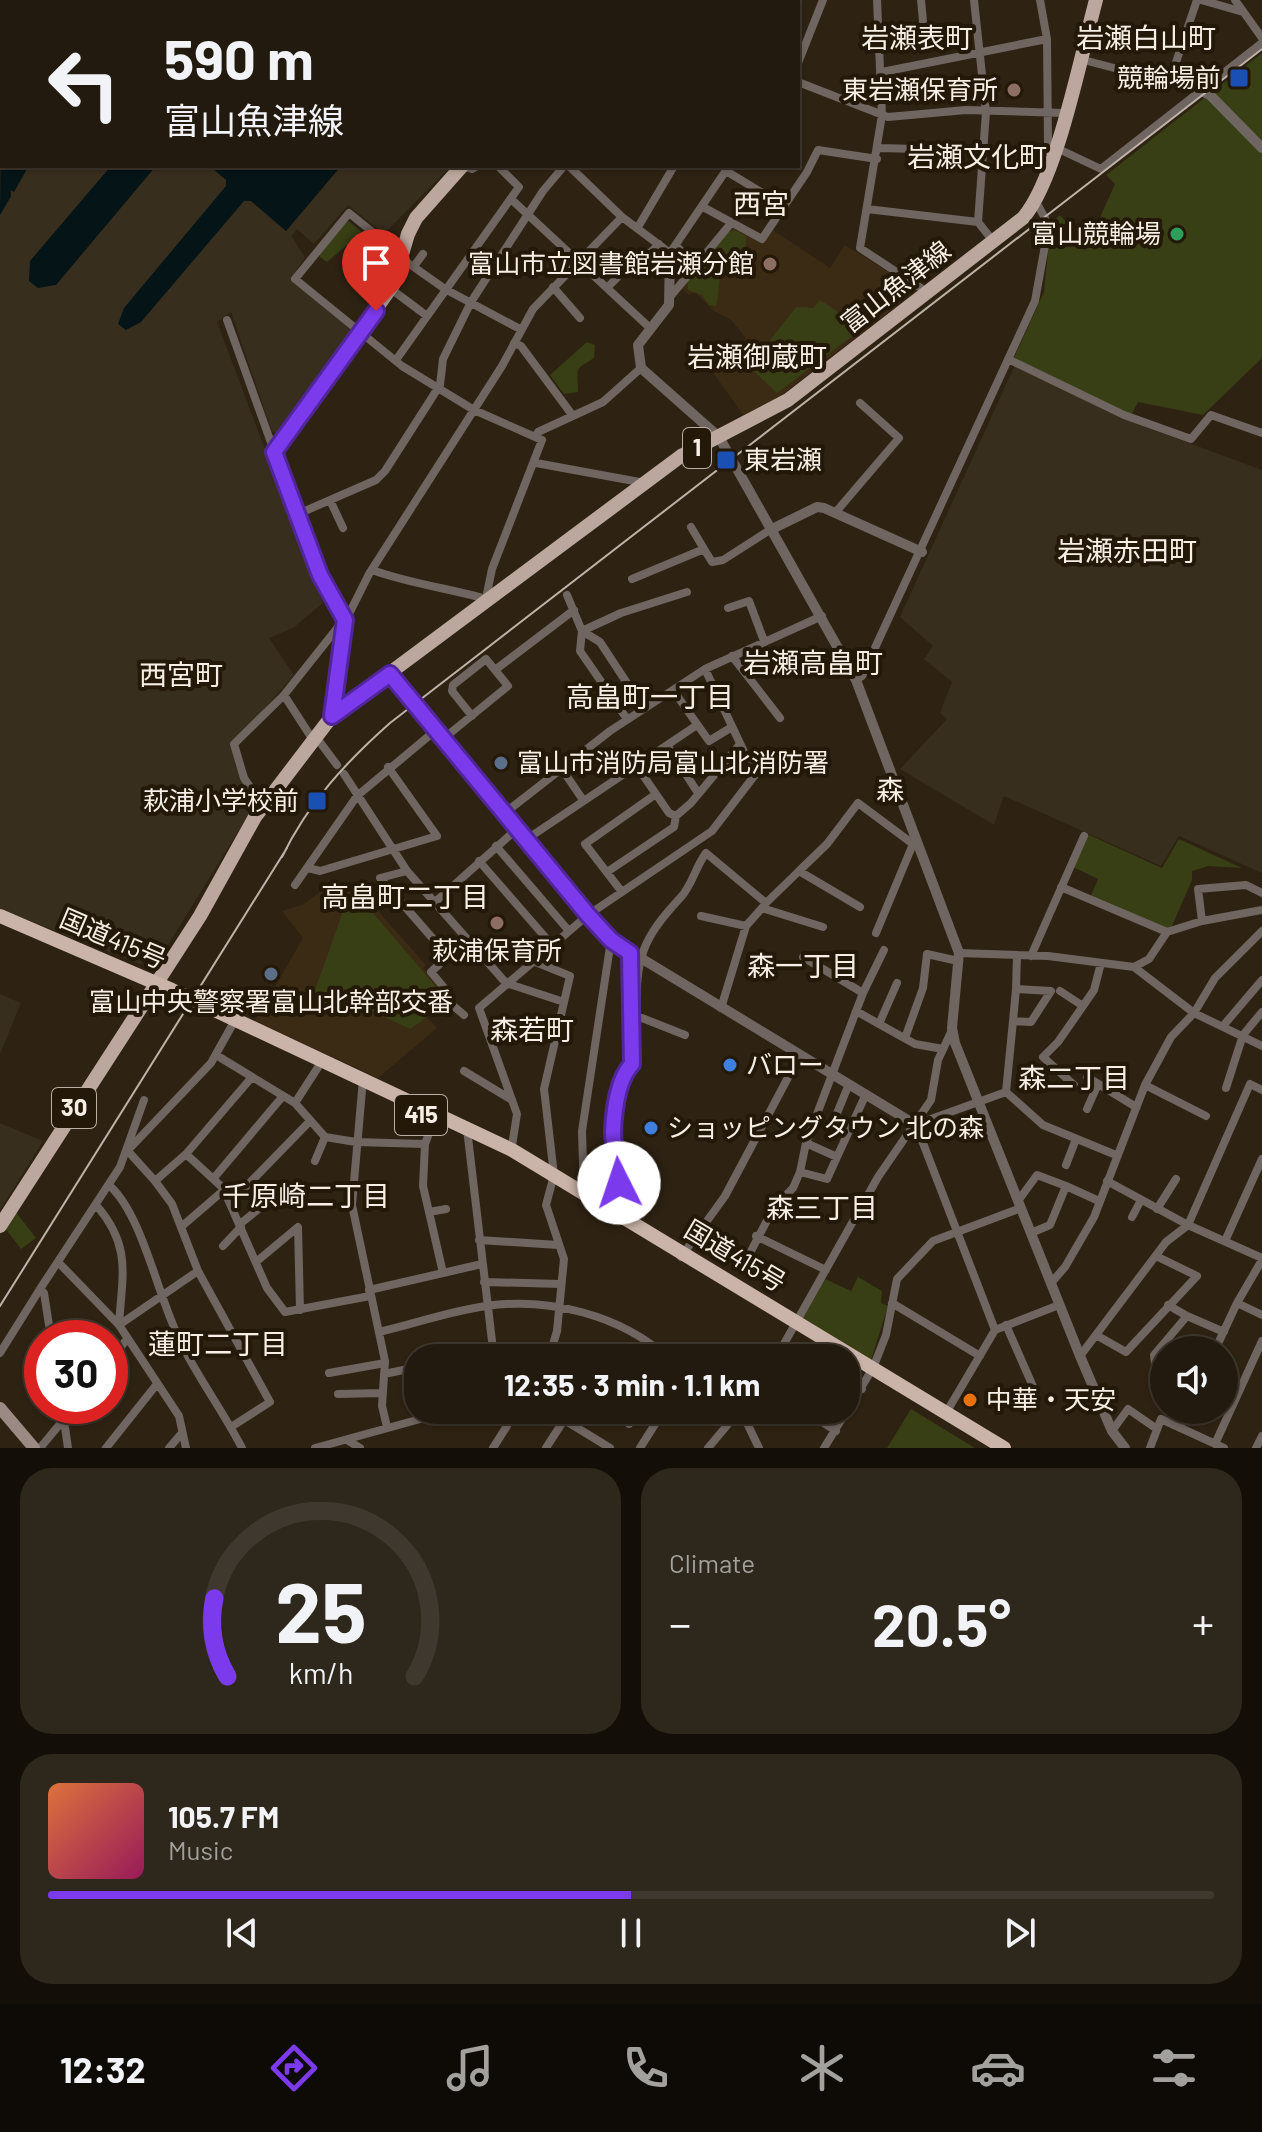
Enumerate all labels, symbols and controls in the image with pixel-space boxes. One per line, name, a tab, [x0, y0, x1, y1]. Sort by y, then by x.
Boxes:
district label: 岩瀬表町	[861, 20, 973, 54]
district label: 岩瀬白山町	[1076, 20, 1216, 54]
text: 590 m	[164, 24, 314, 91]
icon: left	[32, 32, 136, 136]
place label: 競輪場前	[1117, 61, 1221, 92]
marker: 競輪場前	[1228, 67, 1250, 89]
place label: 東岩瀬保育所	[842, 73, 998, 104]
marker: 東岩瀬保育所	[1005, 81, 1023, 99]
text: 富山魚津線	[164, 98, 344, 141]
district label: 岩瀬文化町	[907, 139, 1047, 173]
district label: 西宮	[733, 186, 789, 220]
place label: 富山競輪場	[1031, 217, 1161, 248]
marker: 富山競輪場	[1168, 225, 1186, 243]
pin	[342, 229, 410, 311]
street label: 富山魚津線	[834, 234, 956, 338]
icon: arrive	[354, 241, 398, 285]
place label: 富山市立図書館岩瀬分館	[468, 247, 754, 278]
marker: 富山市立図書館岩瀬分館	[761, 255, 779, 273]
district label: 岩瀬御蔵町	[687, 339, 827, 373]
road number: 1	[683, 428, 711, 468]
place label: 東岩瀬	[744, 443, 822, 474]
marker: 東岩瀬	[715, 449, 737, 471]
district label: 岩瀬赤田町	[1057, 533, 1197, 567]
district label: 岩瀬高畠町	[743, 645, 883, 679]
district label: 西宮町	[139, 657, 223, 691]
district label: 高畠町一丁目	[566, 679, 734, 713]
place label: 富山市消防局富山北消防署	[517, 746, 829, 777]
marker: 富山市消防局富山北消防署	[492, 754, 510, 772]
district label: 森	[876, 772, 904, 806]
place label: 萩浦小学校前	[143, 784, 299, 815]
marker: 萩浦小学校前	[306, 790, 328, 812]
district label: 高畠町二丁目	[321, 879, 489, 913]
street label: 国道415号	[56, 901, 171, 974]
marker: 萩浦保育所	[488, 914, 506, 932]
place label: 萩浦保育所	[432, 934, 562, 965]
district label: 森一丁目	[747, 948, 859, 982]
marker: 富山中央警察署富山北幹部交番	[262, 965, 280, 983]
place label: 富山中央警察署富山北幹部交番	[89, 985, 453, 1016]
district label: 森若町	[490, 1012, 574, 1046]
place label: バロー	[746, 1048, 824, 1079]
marker: バロー	[721, 1056, 739, 1074]
district label: 森二丁目	[1018, 1060, 1130, 1094]
road number: 30	[52, 1088, 96, 1128]
road number: 415	[395, 1095, 447, 1135]
place label: ショッピングタウン 北の森	[667, 1111, 984, 1142]
marker: ショッピングタウン 北の森	[642, 1119, 660, 1137]
position arrow	[577, 1141, 661, 1225]
district label: 千原崎二丁目	[222, 1178, 390, 1212]
district label: 森三丁目	[766, 1190, 878, 1224]
street label: 国道415号	[680, 1212, 792, 1297]
speed limit sign: 30	[24, 1320, 128, 1424]
district label: 蓮町二丁目	[148, 1326, 288, 1360]
map controls	[1150, 1336, 1238, 1424]
button: sound	[1150, 1336, 1238, 1424]
text: 12:35 · 3 min · 1.1 km	[504, 1366, 760, 1402]
place label: 中華・天安	[986, 1383, 1116, 1414]
marker: 中華・天安	[961, 1391, 979, 1409]
text: Climate	[669, 1547, 755, 1578]
text: 25	[275, 1560, 366, 1660]
text: 20.5°	[872, 1587, 1011, 1659]
text: −	[669, 1596, 691, 1649]
text: +	[1192, 1596, 1214, 1649]
text: km/h	[288, 1655, 353, 1690]
text: 105.7 FM	[168, 1798, 279, 1834]
text: Music	[168, 1834, 233, 1865]
icon: previous	[220, 1911, 264, 1955]
icon: pause	[609, 1911, 653, 1955]
icon: next	[998, 1911, 1042, 1955]
icon: directions	[266, 2040, 322, 2096]
icon: music	[442, 2040, 498, 2096]
icon: phone	[618, 2040, 674, 2096]
icon: climate	[794, 2040, 850, 2096]
icon: car	[970, 2040, 1026, 2096]
icon: filters	[1146, 2040, 1202, 2096]
text: 12:32	[60, 2047, 146, 2090]

